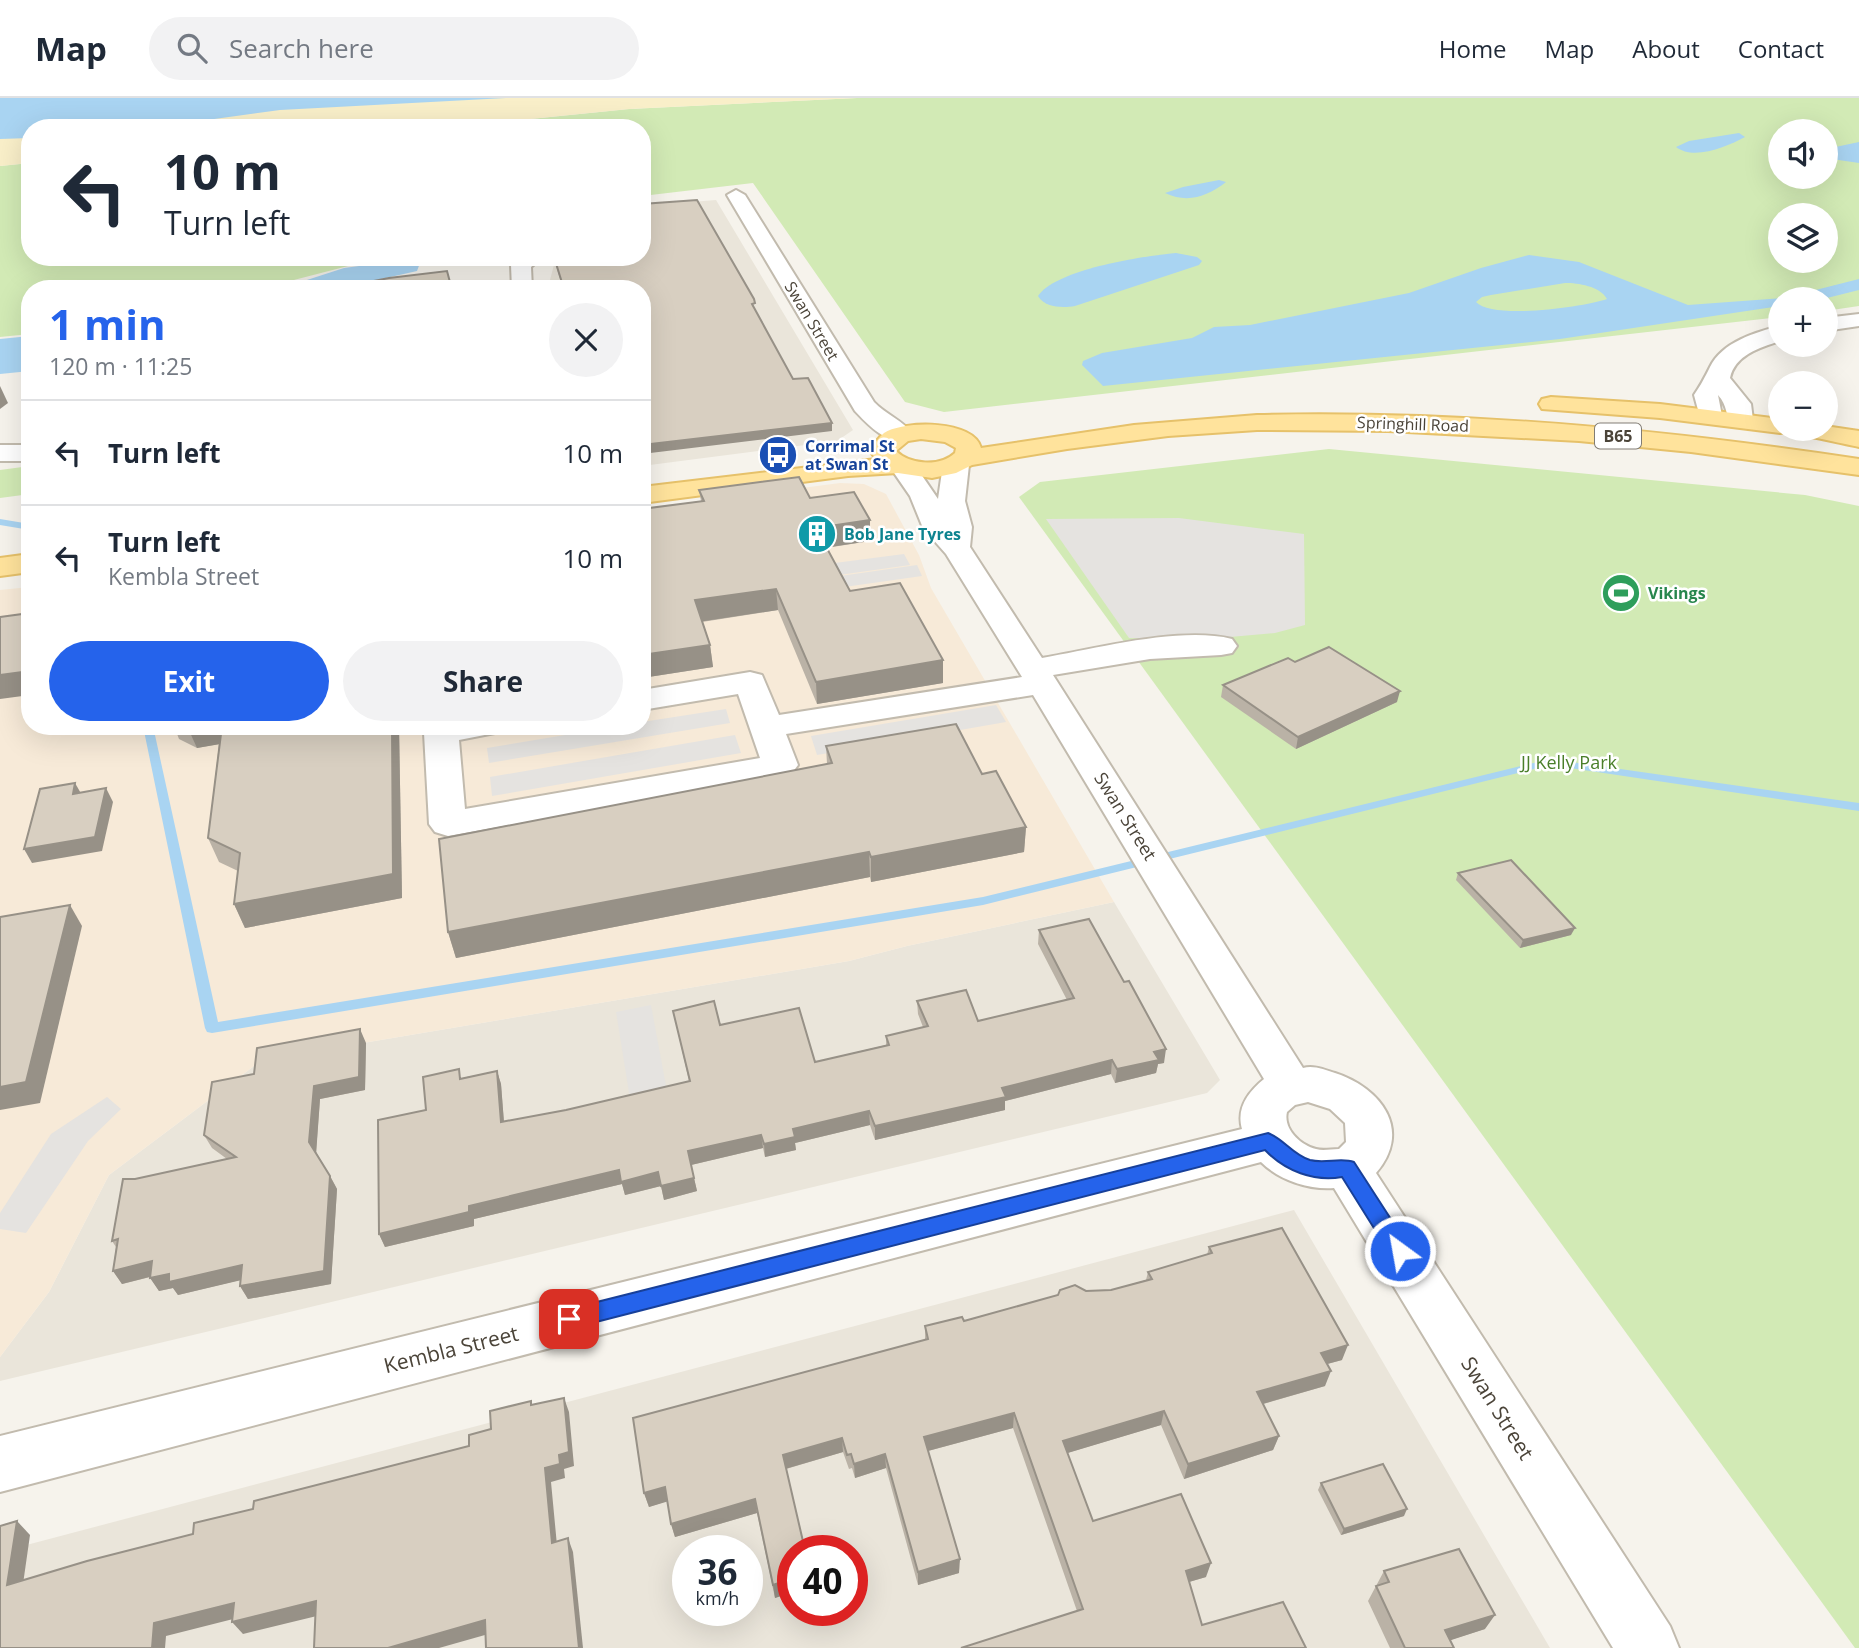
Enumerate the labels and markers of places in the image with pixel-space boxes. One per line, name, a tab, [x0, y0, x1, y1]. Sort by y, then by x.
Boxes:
bus stop icon: Corrimal St at Swan St	[757, 434, 799, 476]
place label: Corrimal St at Swan St	[805, 435, 895, 475]
building icon: Bob Jane Tyres	[796, 513, 838, 555]
place label: Bob Jane Tyres	[844, 523, 961, 545]
sports icon: Vikings	[1600, 572, 1642, 614]
place label: Vikings	[1648, 582, 1706, 604]
pin	[539, 1289, 599, 1349]

